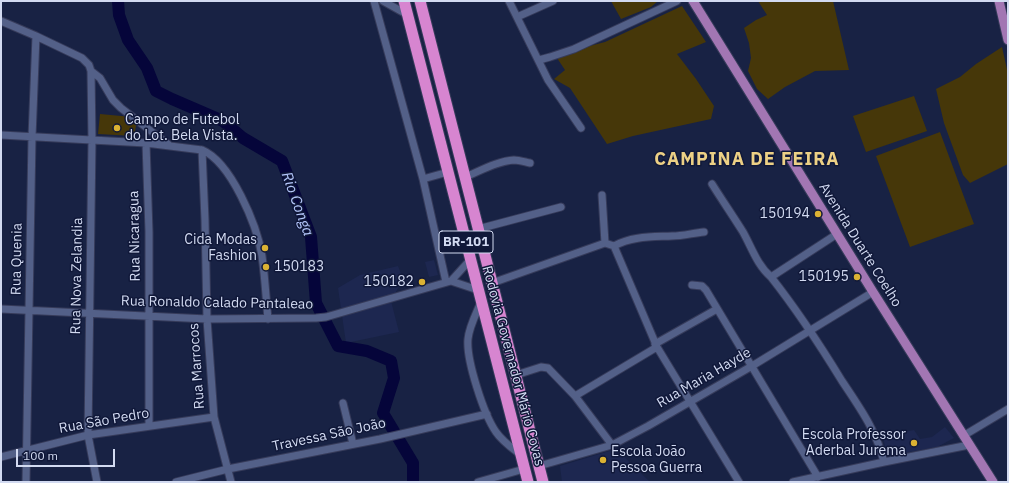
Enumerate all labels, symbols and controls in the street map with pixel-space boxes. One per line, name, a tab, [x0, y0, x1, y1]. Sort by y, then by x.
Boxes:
place label: Campo de Futebol do Lot. Bela Vista.	[125, 112, 240, 144]
marker: Campo de Futebol do Lot. Bela Vista.	[112, 123, 122, 133]
district label: CAMPINA DE FEIRA	[654, 149, 840, 171]
water label: Rio Conga	[277, 169, 317, 239]
street label: Avenida Duarte Coelho	[815, 180, 905, 310]
street label: Rua Nicaragua	[126, 190, 144, 282]
place label: 150194	[760, 206, 810, 222]
marker: 150194	[813, 209, 823, 219]
street label: Rua Nova Zelandia	[68, 217, 86, 335]
street label: Rua Quenia	[8, 223, 26, 295]
road number: BR-101	[439, 231, 493, 253]
place label: Cida Modas Fashion	[184, 232, 257, 264]
marker: Cida Modas Fashion	[260, 243, 270, 253]
place label: 150183	[274, 259, 324, 275]
marker: 150183	[261, 262, 271, 272]
street label: Rodovia Governador Mário Covas	[478, 264, 548, 468]
place label: 150195	[799, 269, 849, 285]
marker: 150195	[852, 272, 862, 282]
place label: 150182	[364, 274, 414, 290]
marker: 150182	[417, 277, 427, 287]
street label: Rua Ronaldo Calado Pantaleao	[121, 293, 313, 313]
street label: Rua Marrocos	[186, 322, 208, 410]
street label: Rua Maria Hayde	[654, 344, 754, 412]
street label: Rua São Pedro	[58, 405, 150, 437]
street label: Travessa São João	[271, 415, 387, 455]
place label: Escola Professor Aderbal Jurema	[802, 427, 906, 460]
marker: Escola Professor Aderbal Jurema	[909, 438, 919, 448]
scale bar	[18, 441, 117, 467]
place label: Escola João Pessoa Guerra	[611, 444, 702, 476]
text: 100 m	[23, 448, 58, 463]
marker: Escola João Pessoa Guerra	[598, 455, 608, 465]

